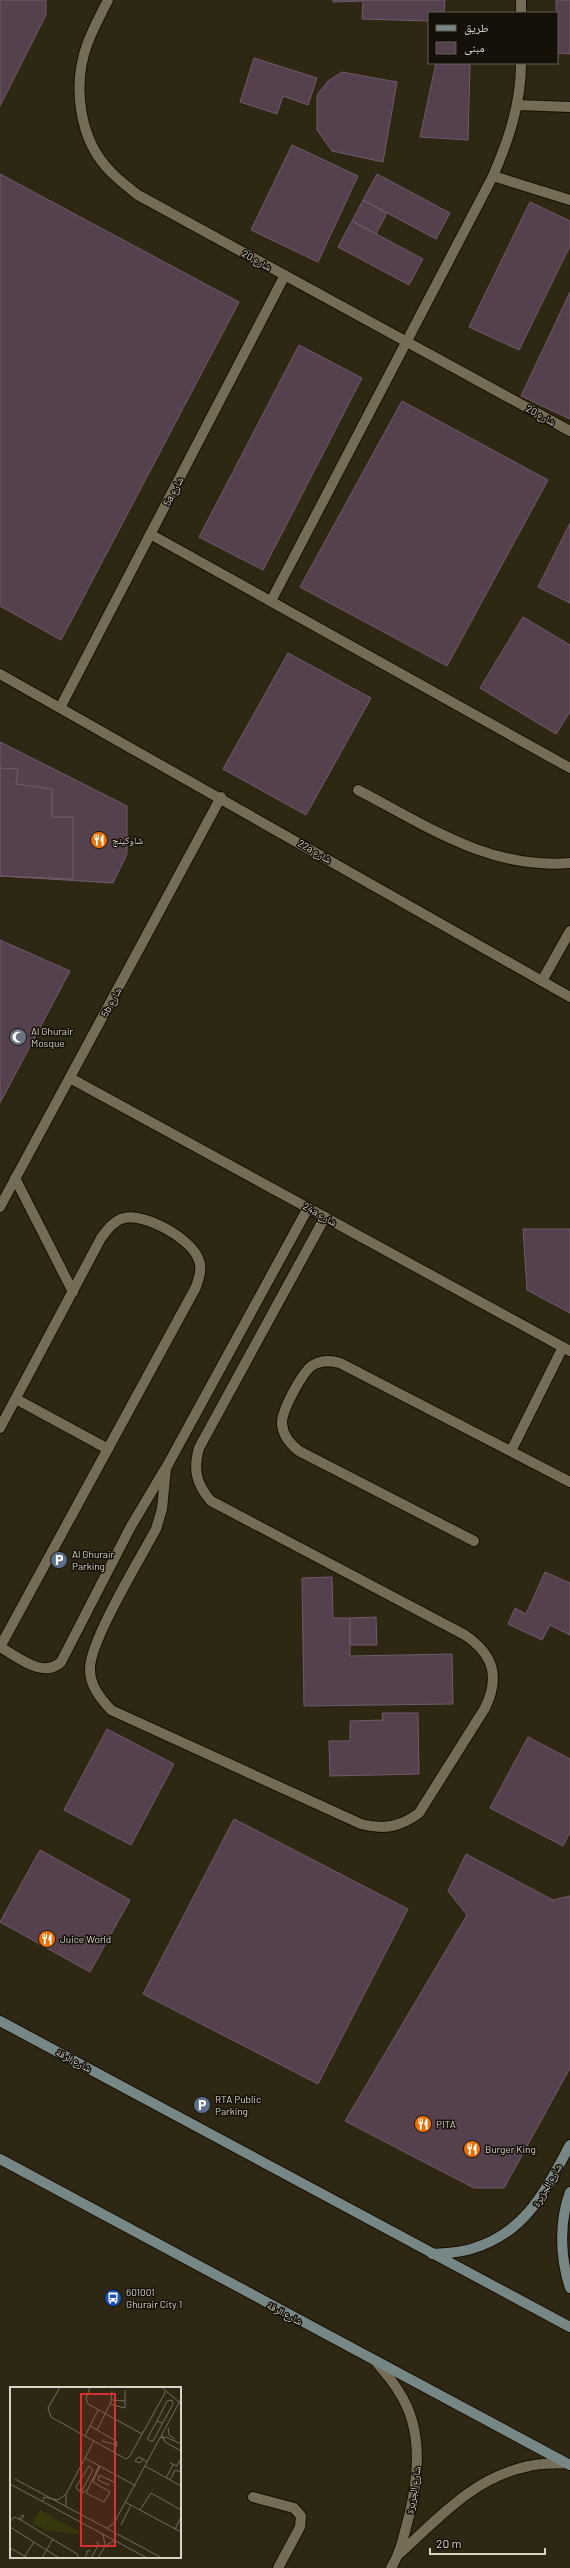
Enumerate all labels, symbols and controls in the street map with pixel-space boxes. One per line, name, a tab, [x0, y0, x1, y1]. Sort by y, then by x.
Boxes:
legend	[428, 12, 558, 64]
text: طريق	[464, 20, 489, 35]
text: مبنى	[464, 40, 485, 55]
street label: شارع 20	[240, 247, 274, 274]
street label: شارع 20	[524, 402, 558, 429]
street label: 5a شارع	[160, 474, 187, 508]
restaurant icon: شاوكينج	[89, 830, 109, 850]
place label: شاوكينج	[112, 834, 144, 847]
street label: 22a شارع	[296, 837, 334, 866]
street label: 5b شارع	[98, 985, 125, 1019]
place label: Al Ghurair Mosque	[31, 1025, 74, 1049]
mosque icon: Al Ghurair Mosque	[8, 1027, 28, 1047]
street label: 24a شارع	[300, 1200, 339, 1229]
place label: Al Ghurair Parking	[72, 1548, 115, 1572]
parking icon: Al Ghurair Parking	[49, 1550, 69, 1570]
restaurant icon: Juice World	[37, 1929, 57, 1949]
place label: Juice World	[60, 1933, 111, 1945]
street label: شارع الرقة	[54, 2046, 94, 2075]
place label: RTA Public Parking	[215, 2093, 261, 2117]
parking icon: RTA Public Parking	[192, 2095, 212, 2115]
restaurant icon: PITA	[413, 2114, 433, 2134]
place label: PITA	[436, 2118, 456, 2130]
restaurant icon: Burger King	[462, 2139, 482, 2159]
place label: Burger King	[485, 2143, 536, 2155]
street label: شارع الجزيرة	[530, 2161, 565, 2209]
place label: 601001 Ghurair City 1	[126, 2286, 182, 2310]
bus stop icon: 601001 Ghurair City 1	[103, 2288, 123, 2308]
street label: شارع الرقة	[265, 2299, 305, 2328]
inset map	[10, 2387, 181, 2558]
street label: شارع الجزيرة	[403, 2465, 424, 2515]
scale bar	[430, 2530, 545, 2556]
text: 20 m	[436, 2536, 462, 2550]

